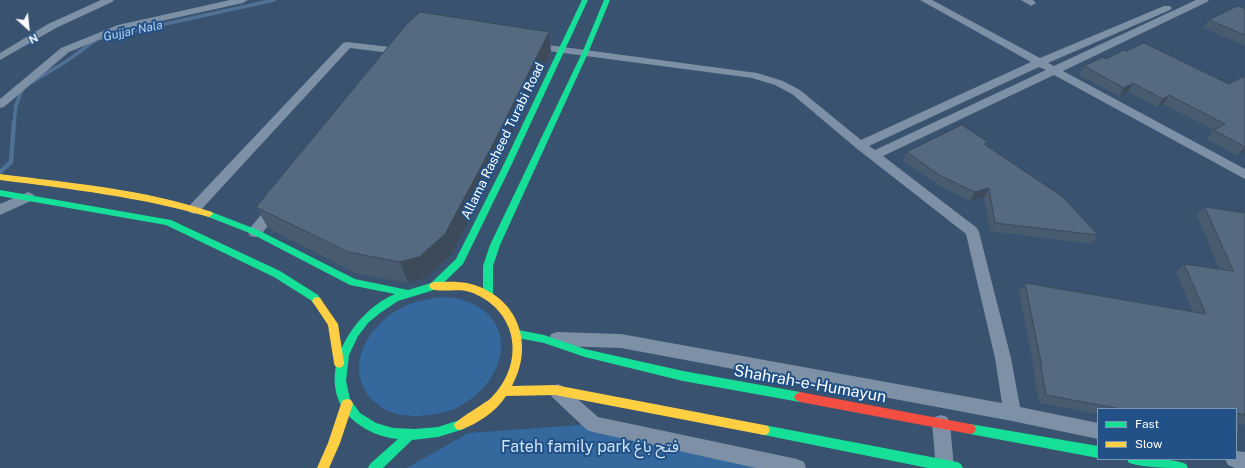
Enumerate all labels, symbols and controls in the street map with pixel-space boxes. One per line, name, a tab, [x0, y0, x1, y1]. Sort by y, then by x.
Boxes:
north arrow	[8, 8, 48, 48]
water label: Gujjar Nala	[102, 18, 164, 44]
text: N	[27, 31, 40, 46]
street label: Allama Rasheed Turabi Road	[458, 60, 548, 222]
street label: Shahrah-e-Humayun	[732, 361, 888, 407]
legend	[1097, 408, 1237, 460]
text: Fast	[1135, 417, 1159, 431]
park label: Fateh family park فتح باغ	[501, 437, 679, 457]
text: Slow	[1135, 437, 1162, 451]

